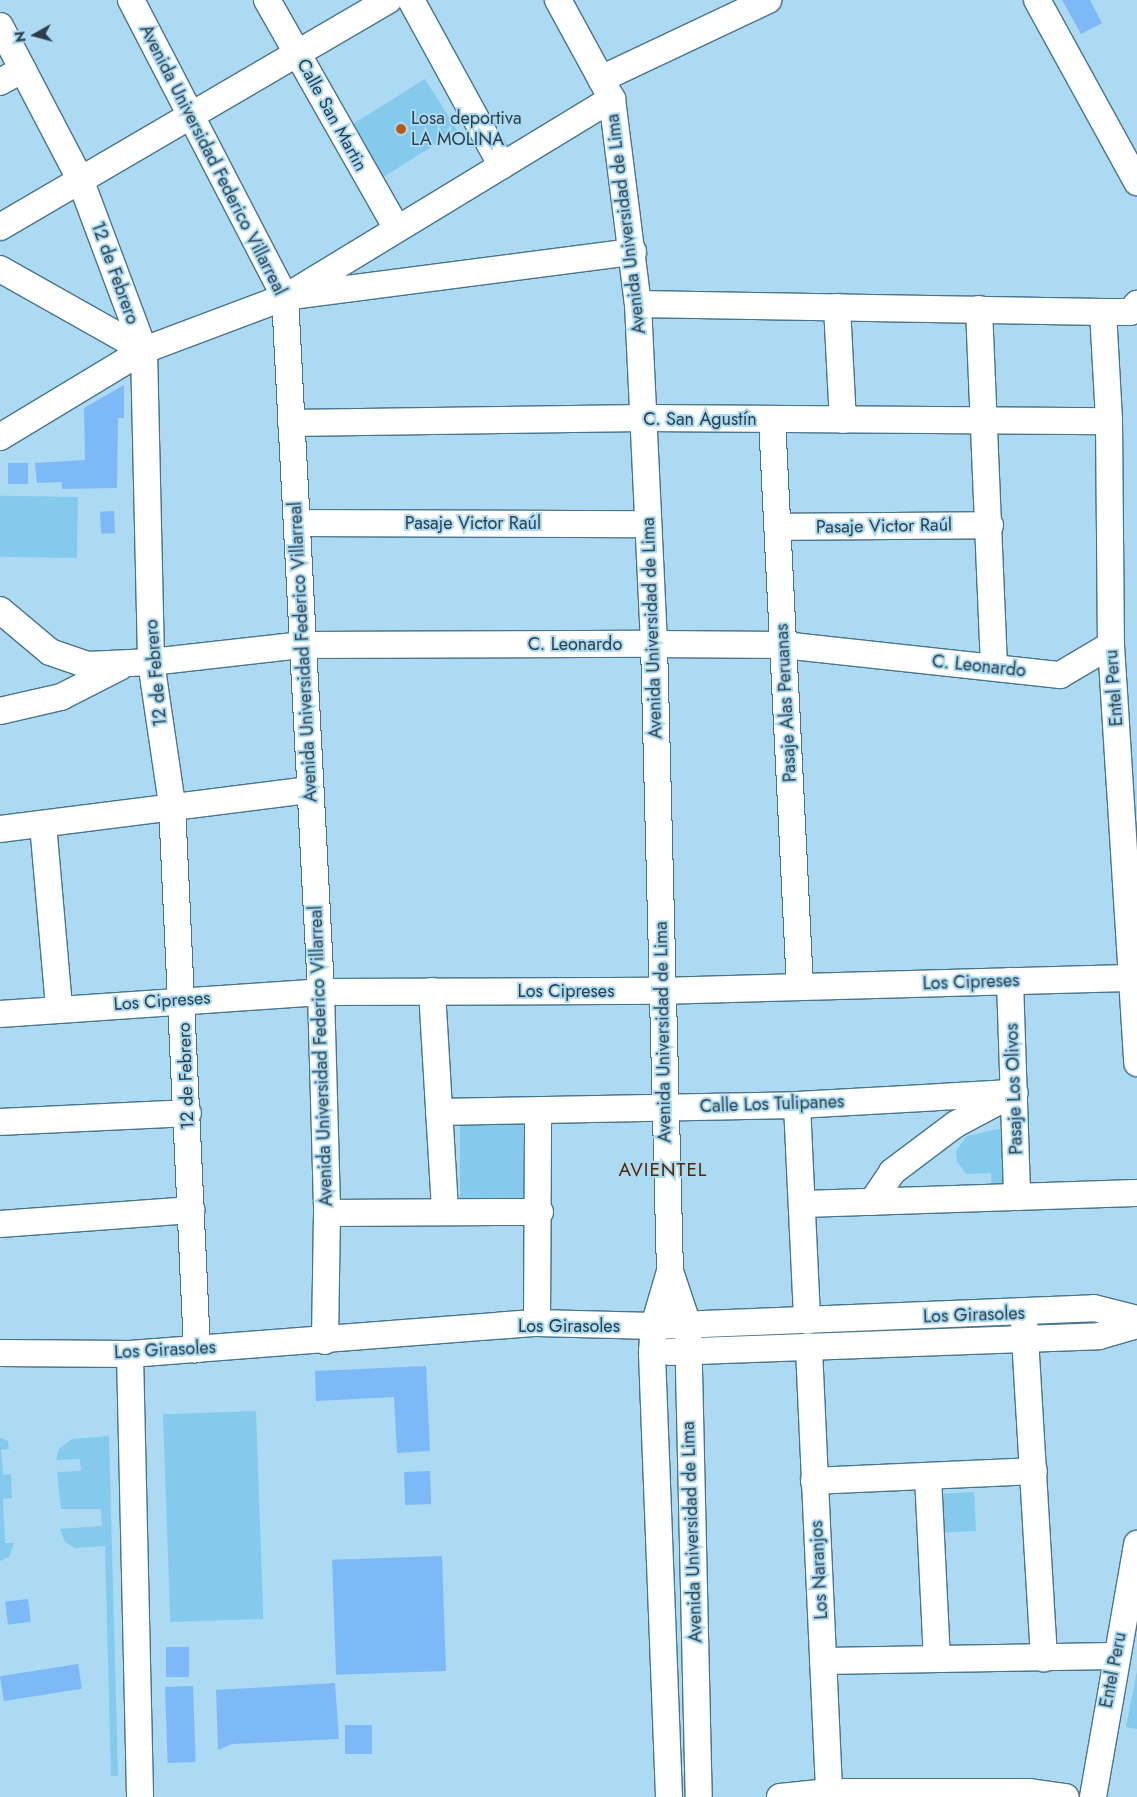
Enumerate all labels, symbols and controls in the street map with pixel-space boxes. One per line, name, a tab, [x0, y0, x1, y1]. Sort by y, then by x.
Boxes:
north arrow	[10, 10, 60, 60]
street label: Avenida Universidad Federico Villarreal	[135, 21, 291, 299]
text: N	[10, 30, 31, 44]
street label: Calle San Martin	[292, 55, 372, 175]
place label: Losa deportiva LA MOLINA	[411, 108, 522, 150]
street label: Avenida Universidad de Lima	[602, 113, 650, 335]
marker: Losa deportiva LA MOLINA	[395, 123, 407, 135]
street label: 12 de Febrero	[86, 219, 144, 327]
street label: C. San Agustín	[643, 408, 757, 430]
street label: Avenida Universidad Federico Villarreal	[284, 501, 322, 803]
street label: Pasaje Victor Raúl	[405, 512, 541, 534]
street label: Pasaje Victor Raúl	[816, 514, 952, 538]
street label: Avenida Universidad de Lima	[637, 517, 667, 739]
street label: 12 de Febrero	[141, 618, 171, 728]
street label: Pasaje Alas Peruanas	[771, 623, 801, 783]
street label: C. Leonardo	[528, 633, 622, 655]
street label: Entel Peru	[1101, 649, 1127, 727]
street label: C. Leonardo	[931, 650, 1027, 682]
street label: Avenida Universidad Federico Villarreal	[305, 905, 337, 1207]
street label: Avenida Universidad de Lima	[650, 921, 676, 1143]
street label: Los Cipreses	[922, 970, 1020, 994]
street label: Los Cipreses	[518, 980, 614, 1002]
street label: Los Cipreses	[113, 987, 211, 1015]
street label: 12 de Febrero	[173, 1022, 199, 1130]
street label: Pasaje Los Olivos	[1001, 1023, 1027, 1155]
street label: Calle Los Tulipanes	[699, 1091, 845, 1117]
district label: AVIENTEL	[618, 1159, 708, 1181]
street label: Los Girasoles	[923, 1302, 1025, 1328]
street label: Los Girasoles	[518, 1315, 620, 1337]
street label: Los Girasoles	[114, 1337, 216, 1363]
street label: Avenida Universidad de Lima	[677, 1421, 707, 1643]
street label: Los Naranjos	[806, 1520, 832, 1620]
street label: Entel Peru	[1095, 1630, 1131, 1710]

